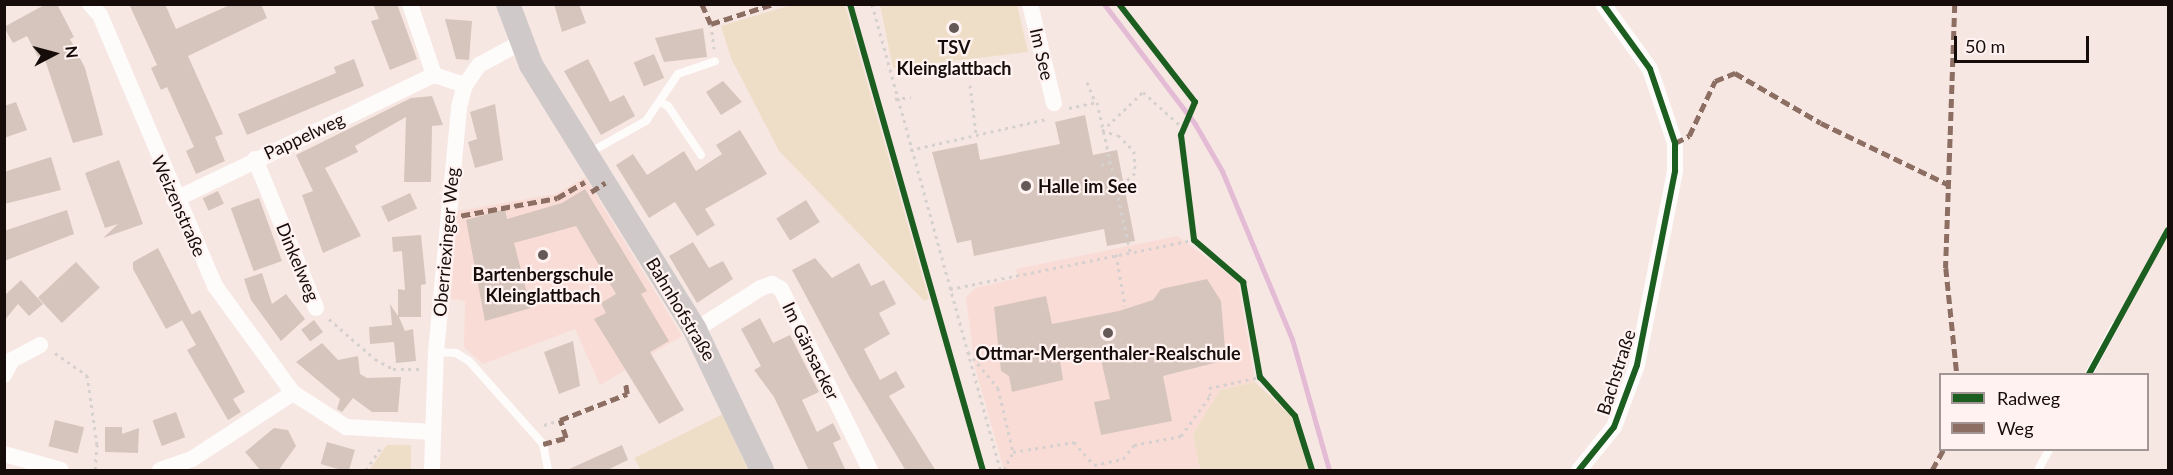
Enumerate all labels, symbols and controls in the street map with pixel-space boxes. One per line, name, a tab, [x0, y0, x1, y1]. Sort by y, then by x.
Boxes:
marker: TSV Kleinglattbach	[947, 21, 961, 35]
north arrow	[24, 24, 84, 84]
scale bar	[1957, 24, 2092, 62]
street label: Im See	[1026, 26, 1058, 82]
text: 50 m	[1965, 35, 2005, 57]
place label: TSV Kleinglattbach	[897, 37, 1011, 80]
text: N	[62, 45, 82, 59]
street label: Pappelweg	[260, 108, 348, 164]
street label: Weizenstraße	[147, 152, 211, 260]
street label: Oberriexinger Weg	[429, 166, 463, 318]
place label: Halle im See	[1038, 175, 1137, 197]
marker: Halle im See	[1019, 179, 1033, 193]
street label: Dinkelweg	[272, 220, 324, 304]
marker: Bartenbergschule Kleinglattbach	[536, 248, 550, 262]
street label: Bahnhofstraße	[642, 254, 720, 364]
place label: Bartenbergschule Kleinglattbach	[473, 264, 613, 306]
street label: Im Gänsacker	[778, 298, 844, 404]
marker: Ottmar-Mergenthaler-Realschule	[1101, 326, 1115, 340]
street label: Bachstraße	[1592, 327, 1640, 417]
place label: Ottmar-Mergenthaler-Realschule	[975, 342, 1241, 364]
legend	[1939, 373, 2149, 451]
text: Radweg	[1997, 387, 2060, 409]
text: Weg	[1997, 417, 2034, 439]

